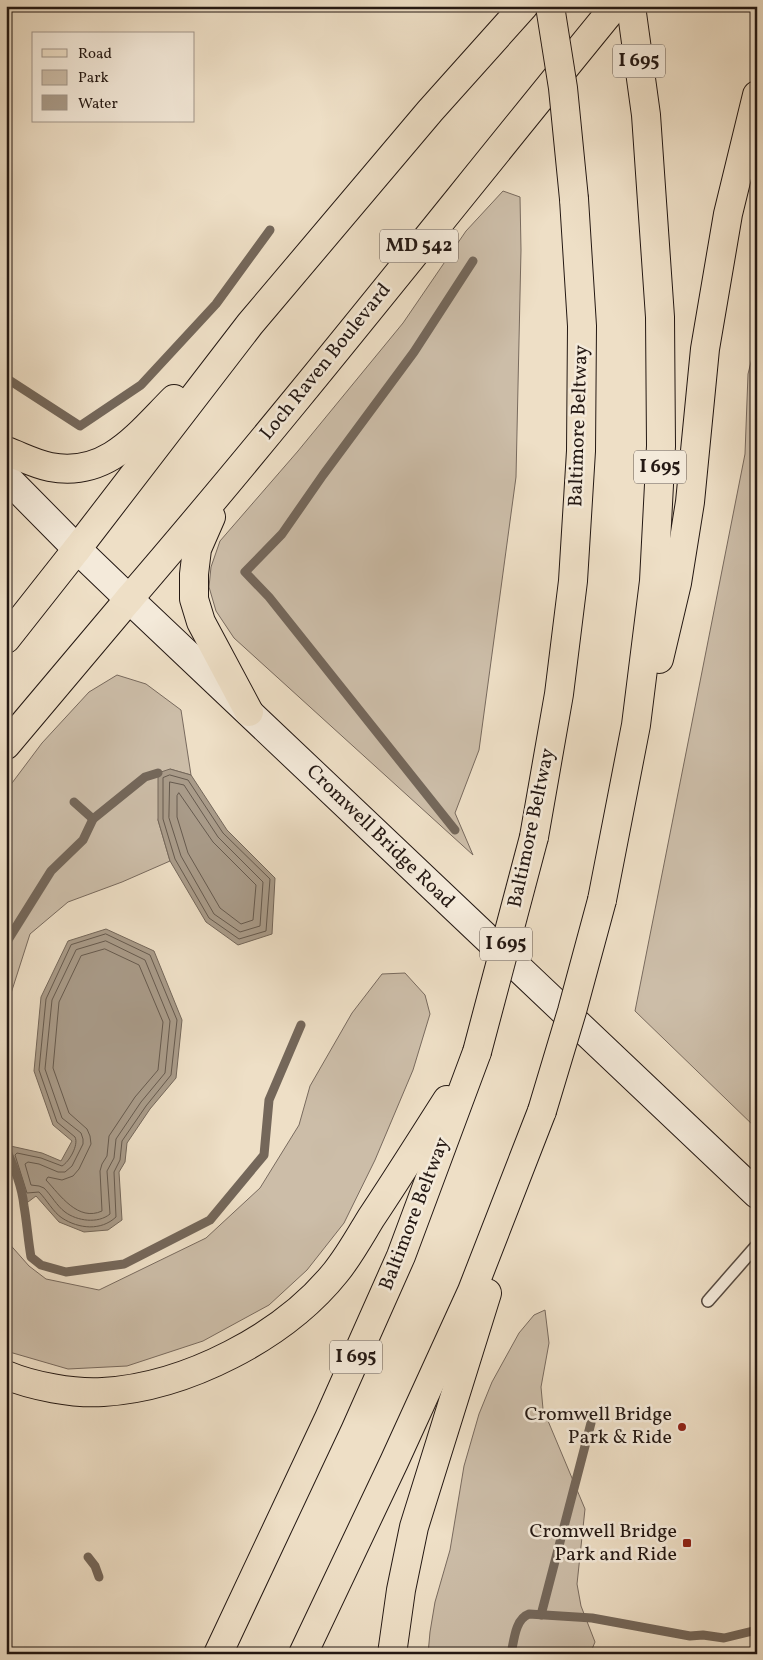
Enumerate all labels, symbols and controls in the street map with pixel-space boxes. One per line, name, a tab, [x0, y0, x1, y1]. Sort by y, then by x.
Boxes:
legend	[32, 32, 195, 122]
text: Road	[78, 44, 112, 65]
road number: I 695	[613, 44, 665, 78]
text: Park	[78, 68, 109, 89]
text: Water	[78, 94, 118, 115]
road number: MD 542	[380, 230, 458, 262]
street label: Loch Raven Boulevard	[254, 277, 398, 447]
street label: Baltimore Beltway	[562, 344, 596, 508]
road number: I 695	[634, 451, 686, 484]
street label: Baltimore Beltway	[501, 746, 563, 910]
street label: Cromwell Bridge Road	[300, 759, 460, 915]
road number: I 695	[480, 928, 532, 961]
street label: Baltimore Beltway	[373, 1133, 457, 1295]
road number: I 695	[330, 1340, 382, 1374]
place label: Cromwell Bridge Park & Ride	[524, 1401, 672, 1452]
marker: Cromwell Bridge Park & Ride	[676, 1421, 688, 1433]
place label: Cromwell Bridge Park and Ride	[529, 1518, 677, 1569]
marker: Cromwell Bridge Park and Ride	[681, 1537, 693, 1549]

